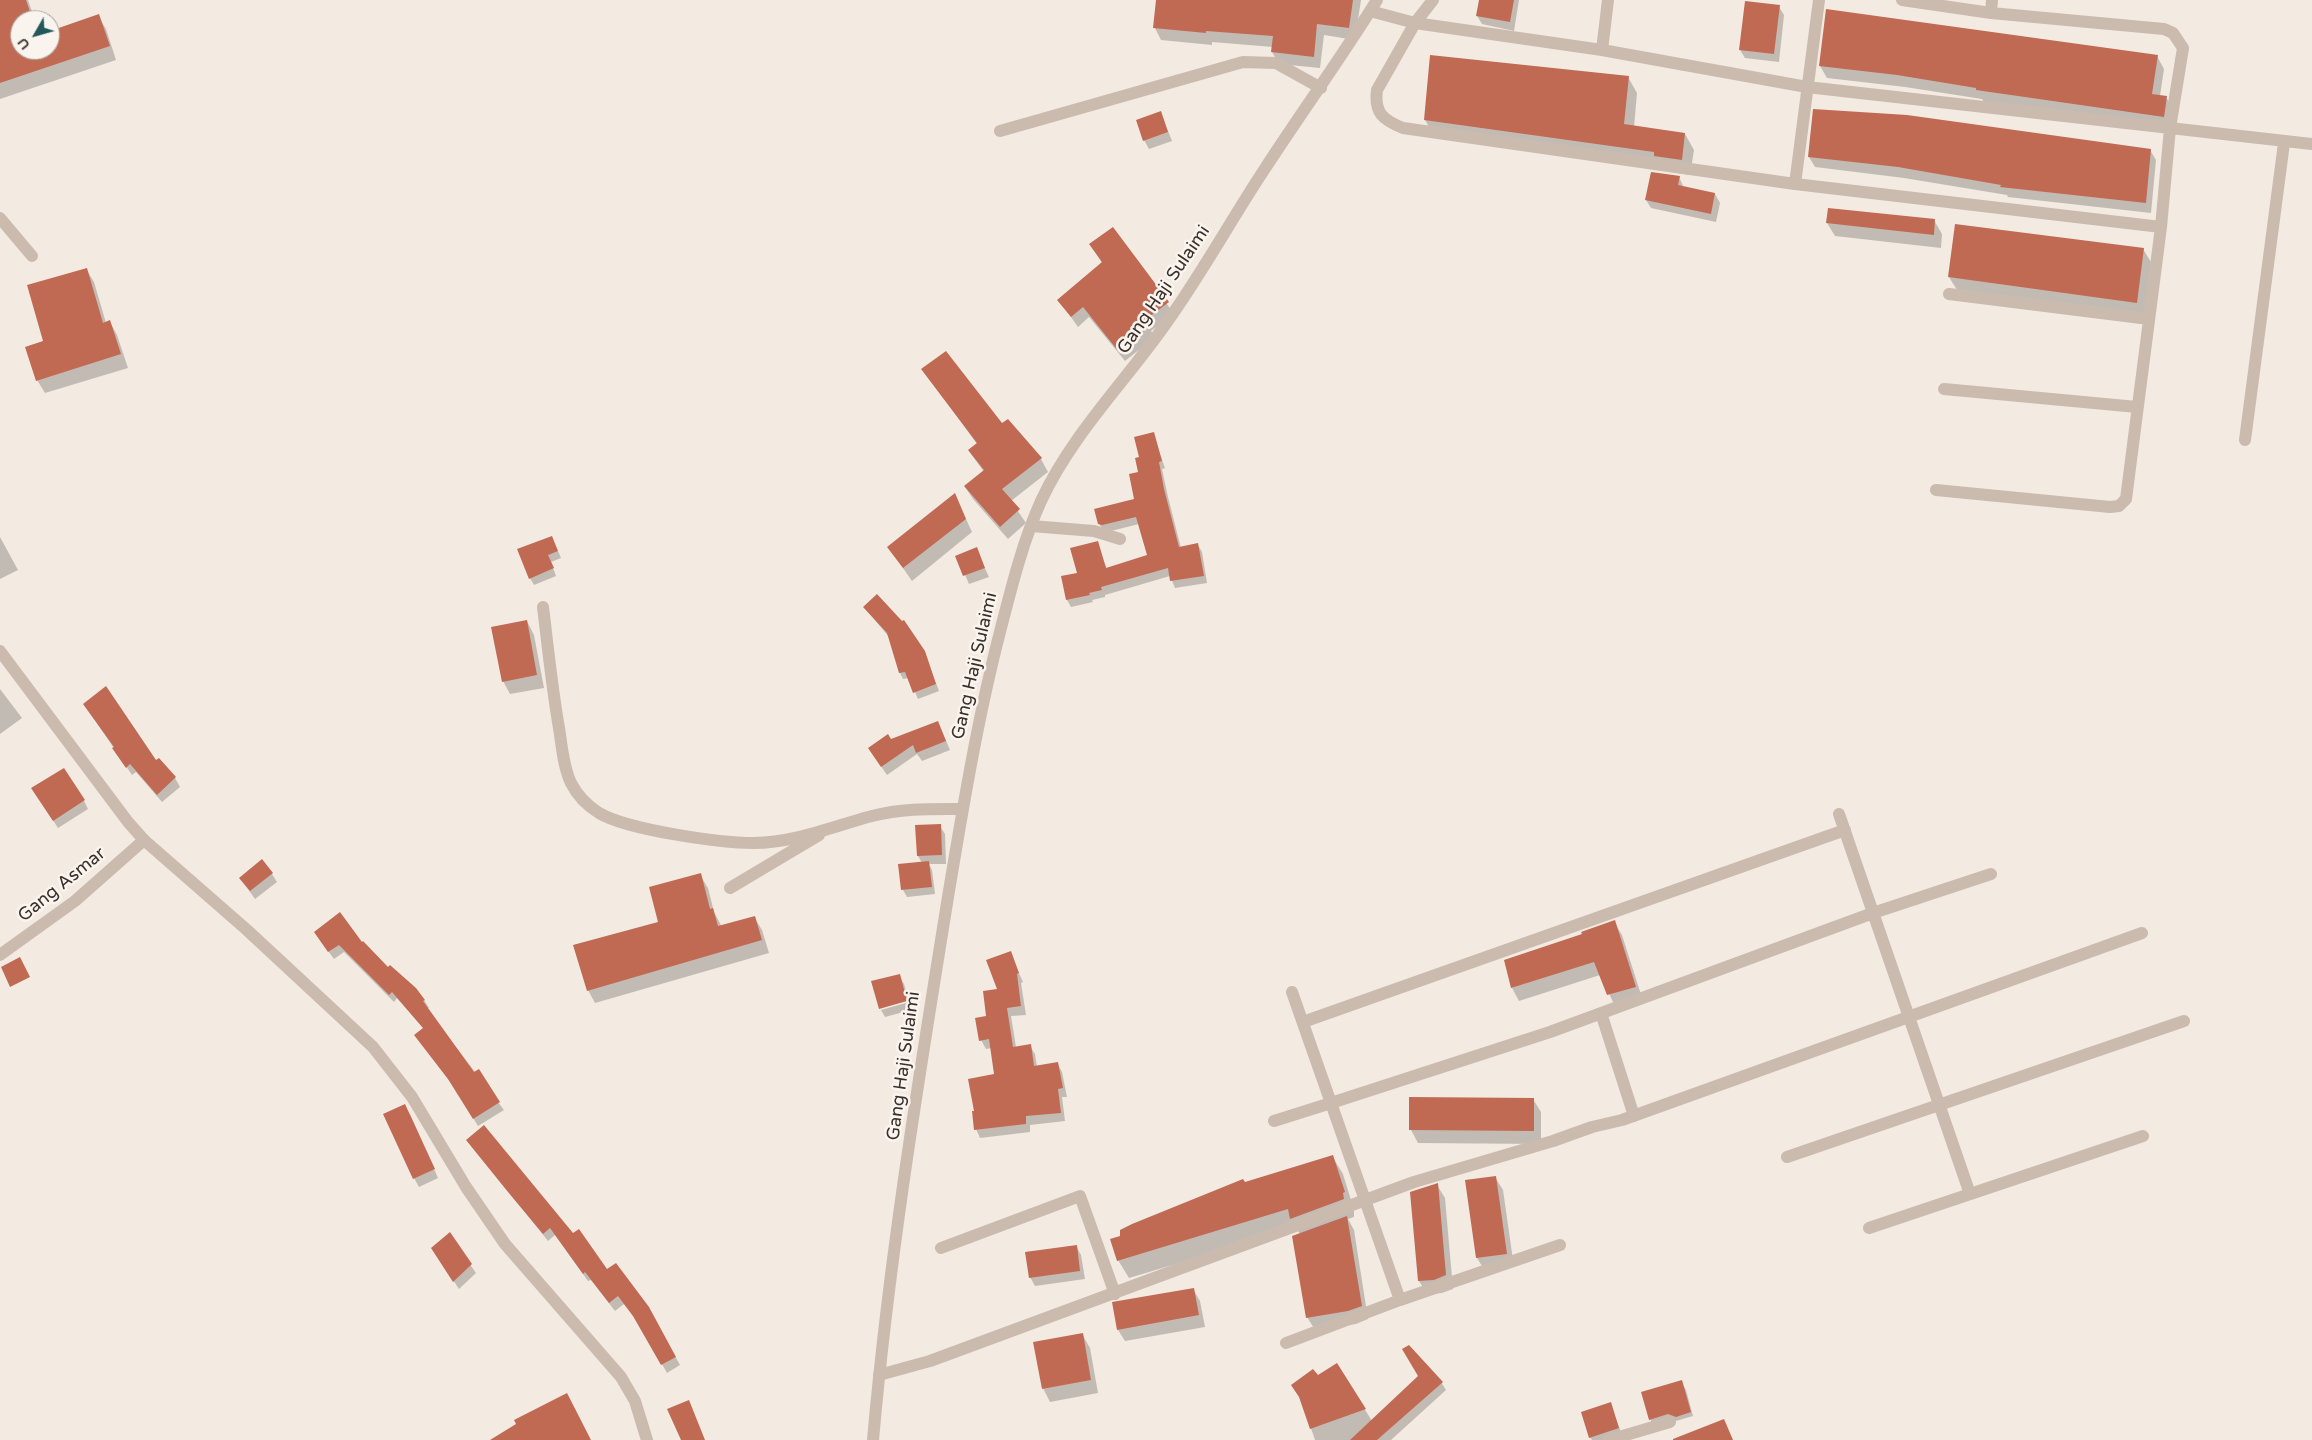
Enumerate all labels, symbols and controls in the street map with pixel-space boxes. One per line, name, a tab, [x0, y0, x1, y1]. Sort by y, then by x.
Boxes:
north arrow	[10, 10, 60, 60]
text: U	[14, 35, 34, 53]
street label: Gang Haji Sulaimi	[1113, 222, 1215, 358]
street label: Gang Haji Sulaimi	[948, 590, 1002, 742]
street label: Gang Asmar	[14, 843, 110, 927]
street label: Gang Haji Sulaimi	[883, 990, 925, 1142]

